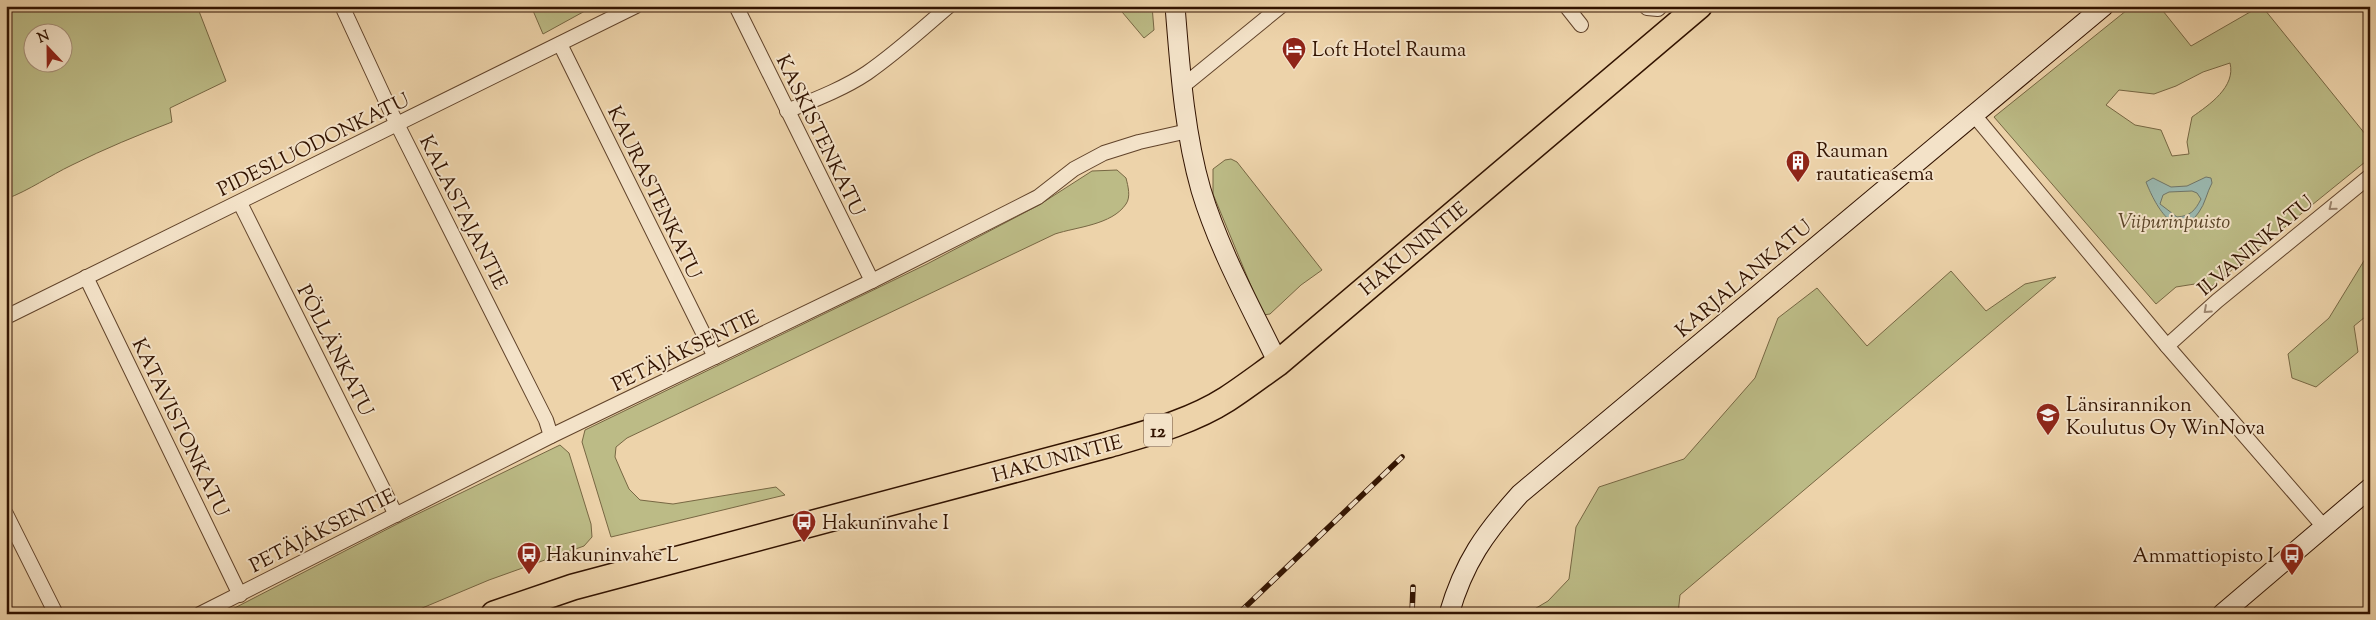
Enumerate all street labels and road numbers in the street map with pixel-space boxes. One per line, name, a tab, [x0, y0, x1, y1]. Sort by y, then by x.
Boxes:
street label: KASKISTENKATU	[767, 50, 871, 222]
street label: PIDESLUODONKATU	[213, 87, 415, 205]
street label: KAURASTENKATU	[598, 102, 707, 285]
street label: KALASTAJANTIE	[410, 131, 513, 295]
street label: ILVANINKATU	[2192, 190, 2321, 304]
street label: HAKUNINTIE	[1354, 196, 1475, 304]
street label: KARJALANKATU	[1670, 214, 1819, 346]
street label: PÖLLÄNKATU	[288, 280, 380, 422]
street label: PETÄJÄKSENTIE	[608, 304, 765, 400]
street label: KATAVISTONKATU	[123, 334, 235, 522]
road number: 12	[1144, 414, 1172, 446]
street label: HAKUNINTIE	[989, 429, 1126, 492]
street label: PETÄJÄKSENTIE	[245, 483, 401, 582]

